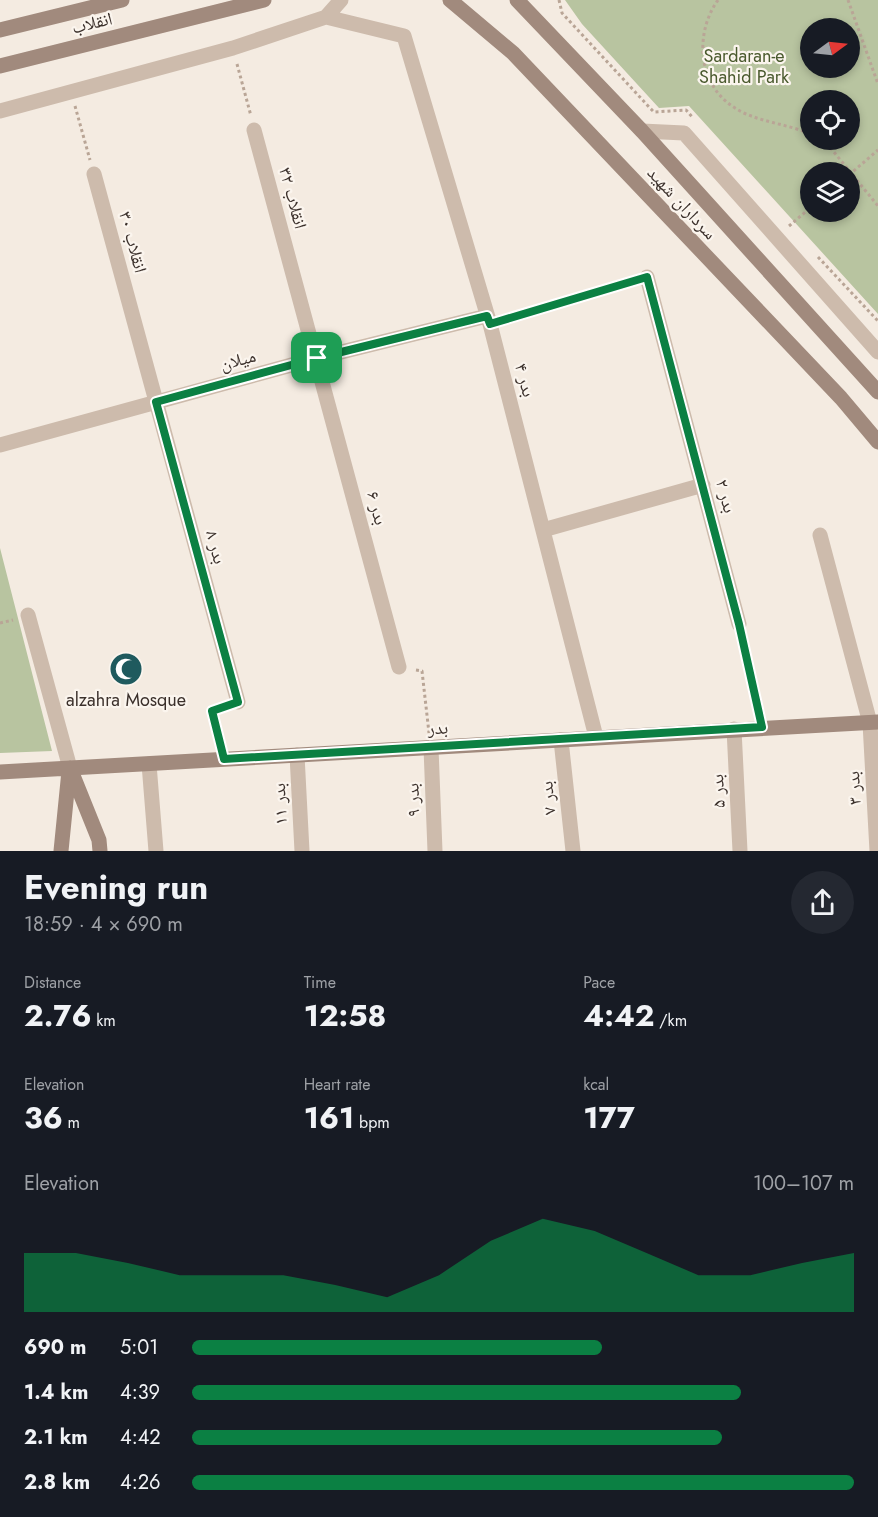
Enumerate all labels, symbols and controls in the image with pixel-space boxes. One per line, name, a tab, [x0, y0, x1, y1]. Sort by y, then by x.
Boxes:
street label: انقلاب	[69, 5, 115, 41]
north arrow	[800, 18, 860, 78]
map controls	[800, 18, 860, 222]
park label: Sardaran-e Shahid Park	[699, 43, 789, 90]
button: locate	[800, 90, 860, 150]
street label: سرداران شهید	[641, 161, 723, 245]
button: layers	[800, 162, 860, 222]
street label: انقلاب ۳۲	[272, 164, 314, 232]
street label: انقلاب ۳۰	[112, 208, 154, 276]
pin	[291, 332, 342, 383]
icon: arrive	[300, 341, 333, 374]
street label: میلان	[217, 343, 259, 377]
street label: بدر ۴	[508, 360, 542, 400]
street label: بدر ۲	[709, 476, 743, 516]
street label: بدر ۶	[360, 488, 394, 528]
street label: بدر ۸	[199, 527, 233, 567]
mosque icon: alzahra Mosque	[108, 651, 144, 687]
place label: alzahra Mosque	[66, 687, 186, 713]
street label: بدر	[426, 714, 449, 742]
street label: بدر ۳	[840, 770, 868, 806]
street label: بدر ۵	[704, 773, 732, 809]
street label: بدر ۷	[533, 780, 563, 816]
street label: بدر ۱۱	[266, 782, 294, 826]
street label: بدر ۹	[399, 783, 427, 817]
text: Evening run	[24, 864, 208, 911]
button: share	[791, 871, 854, 934]
text: 18:59 · 4 × 690 m	[24, 910, 183, 939]
text: Distance	[24, 971, 81, 994]
text: Time	[304, 971, 336, 994]
text: Pace	[583, 971, 615, 994]
text: 2.76	[24, 994, 92, 1037]
text: 12:58	[304, 994, 386, 1037]
text: 4:42	[583, 994, 655, 1037]
text: km	[92, 1009, 116, 1032]
text: /km	[655, 1009, 687, 1032]
text: Elevation	[24, 1073, 84, 1096]
text: Heart rate	[304, 1073, 370, 1096]
text: kcal	[583, 1073, 609, 1096]
text: 36	[24, 1096, 63, 1139]
text: 161	[304, 1096, 354, 1139]
text: 177	[583, 1096, 635, 1139]
text: m	[63, 1111, 80, 1134]
text: bpm	[354, 1111, 390, 1134]
text: Elevation	[24, 1169, 99, 1198]
text: 100–107 m	[753, 1169, 854, 1198]
text: 690 m	[24, 1333, 86, 1362]
text: 5:01	[120, 1333, 158, 1362]
text: 1.4 km	[24, 1378, 89, 1407]
text: 4:39	[120, 1378, 160, 1407]
text: 2.1 km	[24, 1423, 88, 1452]
text: 4:42	[120, 1423, 161, 1452]
text: 2.8 km	[24, 1468, 90, 1497]
text: 4:26	[120, 1468, 161, 1497]

